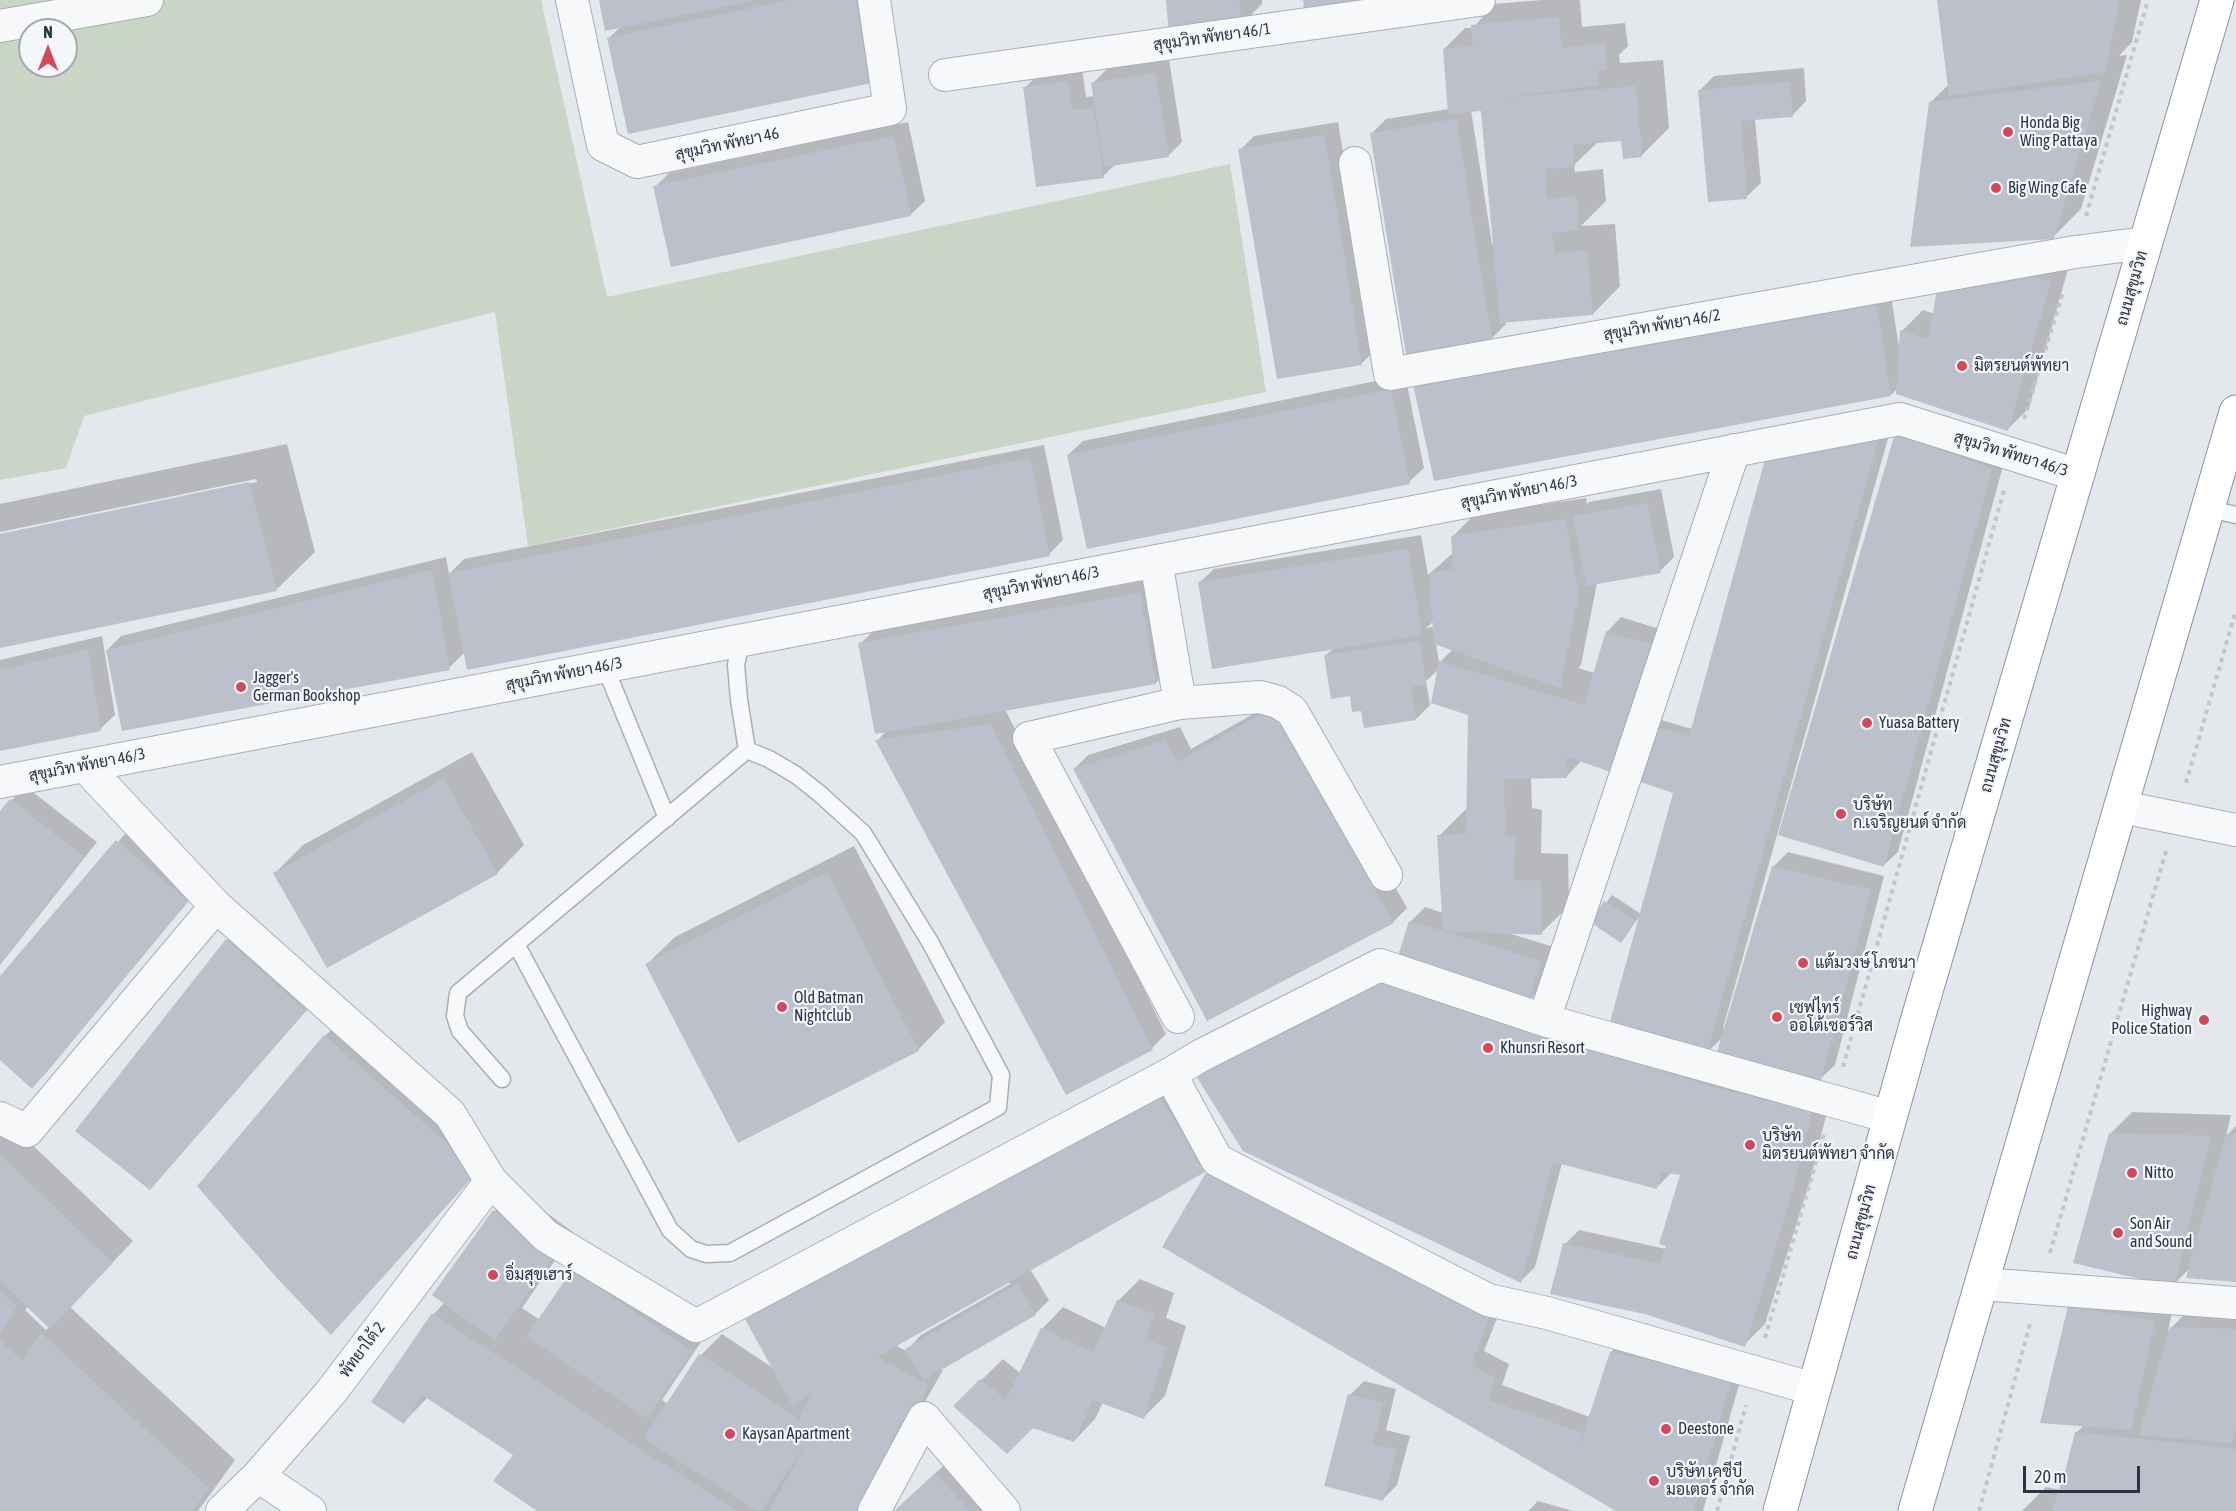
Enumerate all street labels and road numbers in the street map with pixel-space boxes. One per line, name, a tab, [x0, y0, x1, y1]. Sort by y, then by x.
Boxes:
street label: สุขุมวิท พัทยา 46/1	[1152, 19, 1272, 55]
street label: สุขุมวิท พัทยา 46	[673, 124, 781, 164]
street label: ถนนสุขุมวิท	[2112, 248, 2152, 328]
street label: สุขุมวิท พัทยา 46/2	[1602, 305, 1722, 345]
street label: สุขุมวิท พัทยา 46/3	[1951, 427, 2071, 481]
street label: สุขุมวิท พัทยา 46/3	[1459, 471, 1579, 513]
street label: สุขุมวิท พัทยา 46/3	[981, 562, 1101, 604]
street label: สุขุมวิท พัทยา 46/3	[504, 653, 624, 695]
street label: ถนนสุขุมวิท	[1976, 715, 2016, 795]
street label: สุขุมวิท พัทยา 46/3	[27, 744, 147, 786]
street label: ถนนสุขุมวิท	[1842, 1182, 1880, 1262]
street label: พัทยาใต้ 2	[335, 1319, 389, 1381]

